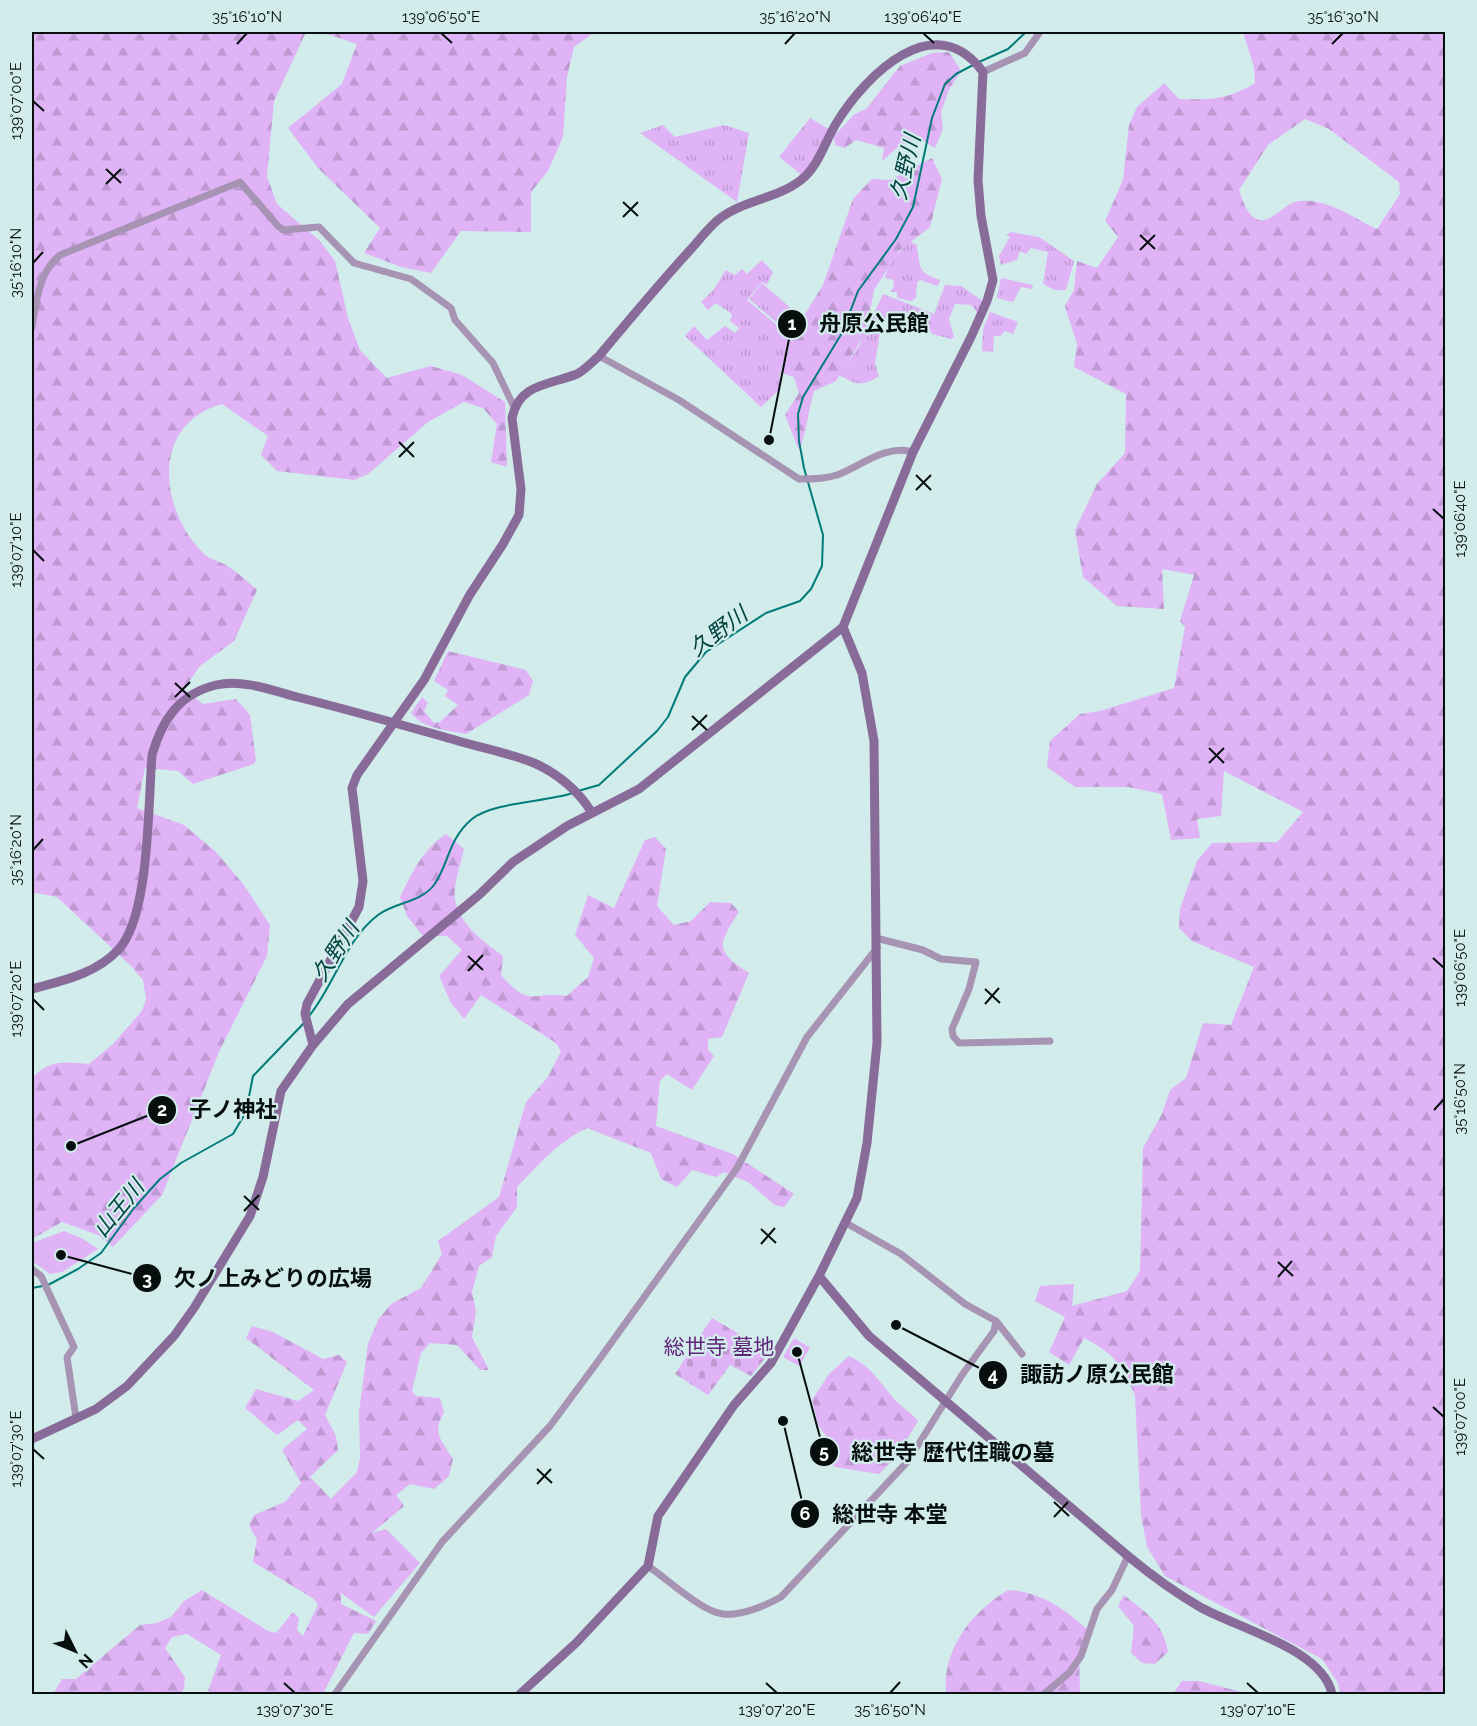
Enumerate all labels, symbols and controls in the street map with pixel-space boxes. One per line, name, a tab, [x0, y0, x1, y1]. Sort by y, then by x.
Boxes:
text: 35°16'10"N	[212, 8, 282, 26]
text: 139°06'50"E	[402, 8, 480, 26]
text: 35°16'20"N	[759, 8, 831, 26]
text: 139°06'40"E	[884, 8, 962, 26]
text: 35°16'30"N	[1307, 8, 1379, 26]
text: 139°07'00"E	[7, 62, 25, 140]
water label: 久野川	[885, 130, 926, 202]
text: 35°16'10"N	[7, 228, 25, 298]
callout: 舟原公民館	[777, 304, 941, 344]
text: 舟原公民館	[819, 310, 929, 336]
text: 1	[788, 313, 797, 334]
text: 139°06'40"E	[1451, 480, 1469, 558]
text: 139°07'10"E	[7, 512, 25, 588]
water label: 久野川	[684, 600, 754, 661]
text: 35°16'20"N	[7, 814, 25, 886]
water label: 久野川	[306, 915, 365, 986]
text: 139°06'50"E	[1451, 929, 1469, 1007]
text: 139°07'20"E	[7, 961, 25, 1037]
text: 35°16'50"N	[1451, 1063, 1469, 1135]
callout: 子ノ神社	[147, 1090, 289, 1130]
text: 子ノ神社	[189, 1096, 277, 1122]
text: 2	[157, 1099, 167, 1120]
water label: 山王川	[87, 1173, 150, 1242]
callout: 欠ノ上みどりの広場	[132, 1258, 384, 1298]
text: 欠ノ上みどりの広場	[174, 1265, 372, 1291]
text: 3	[142, 1268, 152, 1289]
park label: 総世寺 墓地	[664, 1334, 774, 1359]
callout: 諏訪ノ原公民館	[978, 1355, 1186, 1395]
text: 諏訪ノ原公民館	[1020, 1361, 1174, 1387]
text: 4	[988, 1364, 998, 1385]
text: 139°07'00"E	[1451, 1378, 1469, 1456]
text: 139°07'30"E	[7, 1410, 25, 1488]
callout: 総世寺 歴代住職の墓	[809, 1432, 1066, 1472]
text: 総世寺 歴代住職の墓	[851, 1439, 1055, 1465]
text: 5	[819, 1441, 829, 1462]
callout: 総世寺 本堂	[790, 1494, 960, 1534]
text: 総世寺 本堂	[832, 1501, 948, 1527]
text: 6	[800, 1503, 811, 1524]
north arrow	[45, 1621, 105, 1681]
text: N	[74, 1650, 97, 1672]
text: 139°07'30"E	[256, 1701, 334, 1719]
text: 139°07'20"E	[739, 1701, 815, 1719]
text: 35°16'50"N	[854, 1701, 926, 1719]
text: 139°07'10"E	[1220, 1701, 1296, 1719]

